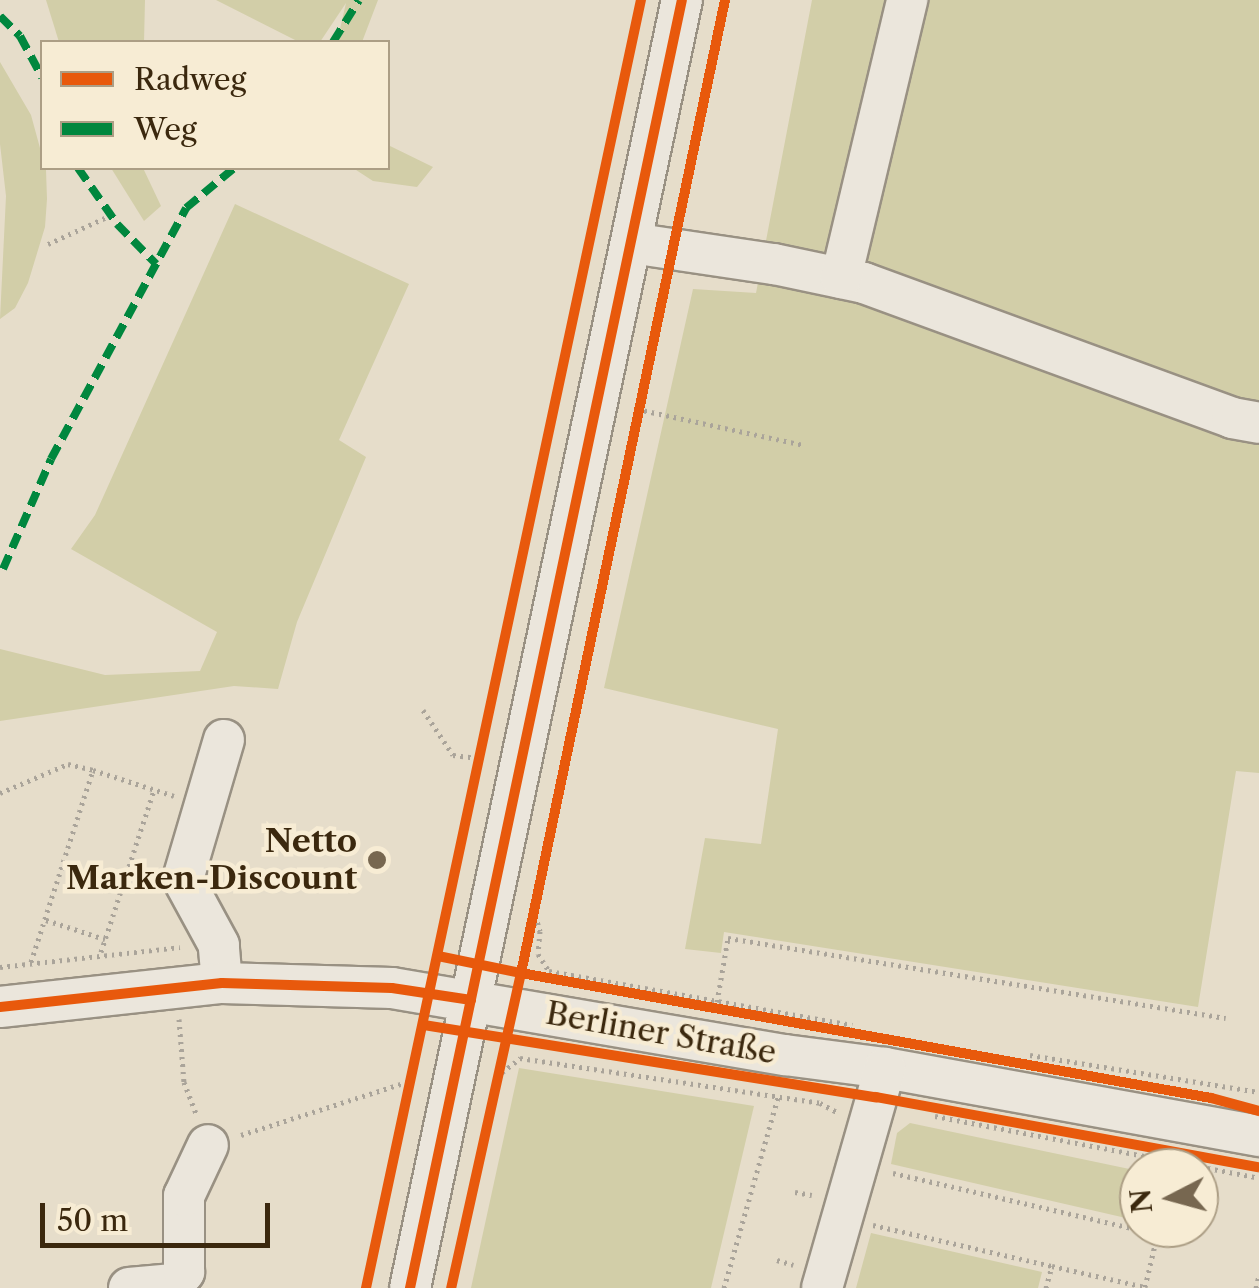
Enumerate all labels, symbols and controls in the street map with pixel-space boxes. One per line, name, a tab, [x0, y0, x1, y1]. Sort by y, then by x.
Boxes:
legend	[40, 40, 390, 170]
text: Radweg	[134, 61, 246, 98]
text: Weg	[134, 111, 197, 148]
place label: Netto Marken-Discount	[66, 823, 357, 898]
marker: Netto Marken-Discount	[366, 849, 388, 871]
street label: Berliner Straße	[543, 994, 779, 1072]
north arrow	[1119, 1148, 1219, 1248]
scale bar	[45, 1183, 275, 1245]
text: N	[1123, 1187, 1159, 1215]
text: 50 m	[57, 1202, 128, 1239]

